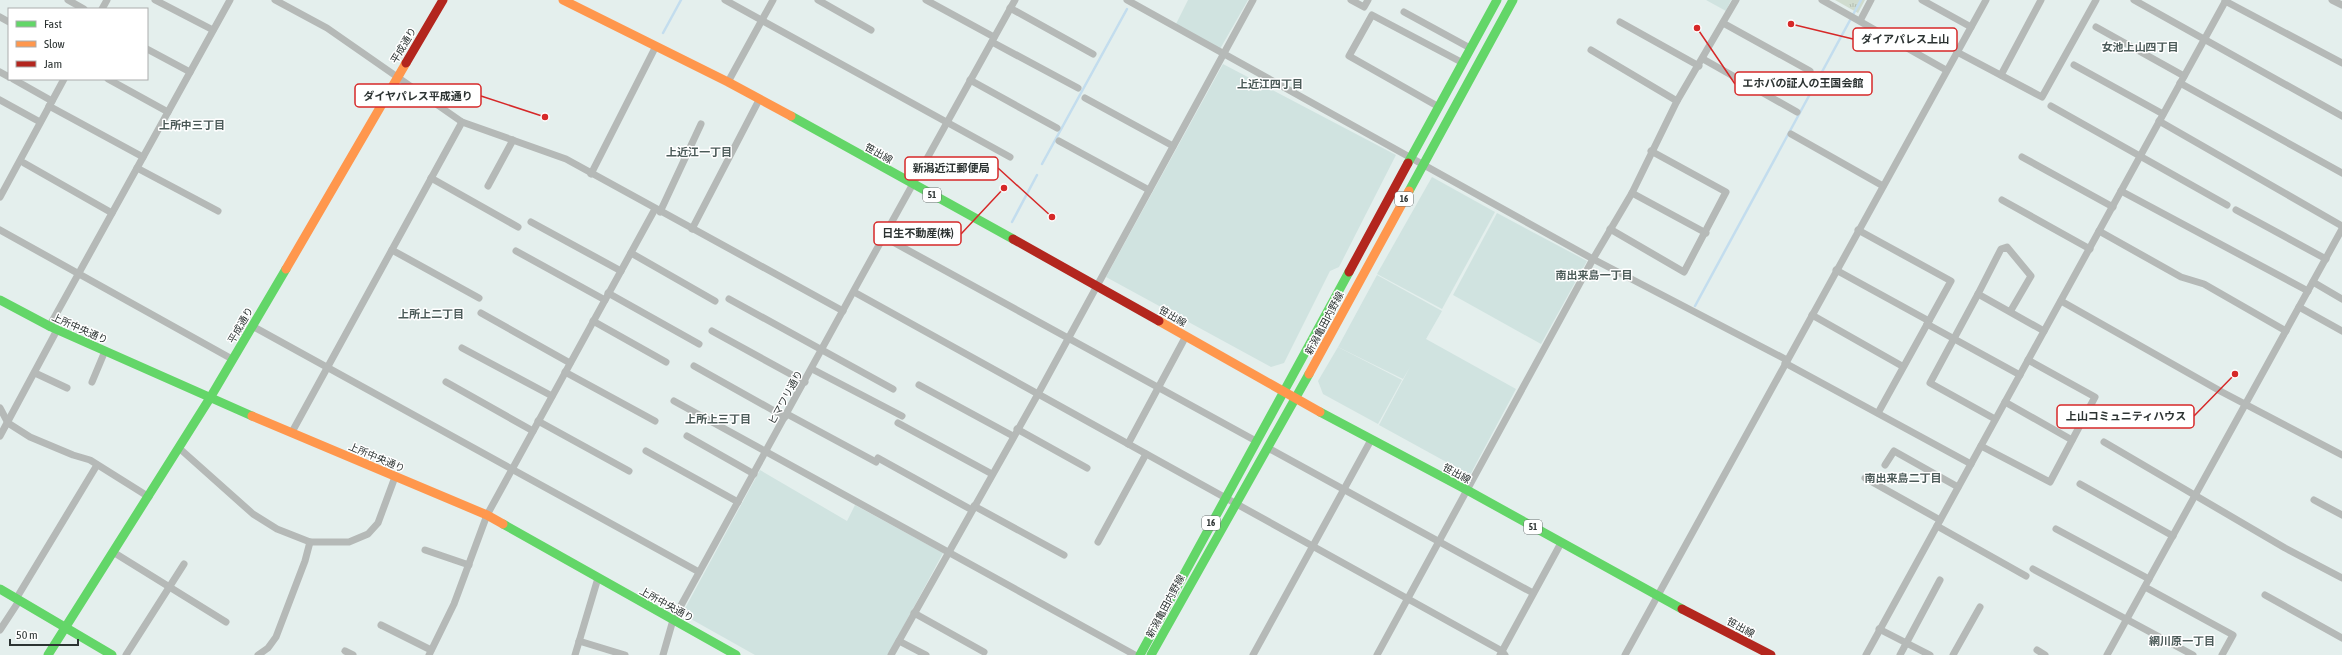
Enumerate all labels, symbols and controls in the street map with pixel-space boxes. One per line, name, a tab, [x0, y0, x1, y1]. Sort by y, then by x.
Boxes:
legend	[8, 8, 148, 80]
text: Fast	[44, 17, 62, 31]
street label: 平成通り	[388, 25, 418, 65]
callout: ダイアパレス上山	[1853, 28, 1957, 51]
text: ダイアパレス上山	[1861, 33, 1949, 45]
text: Slow	[44, 37, 65, 51]
district label: 女池上山四丁目	[2102, 41, 2179, 53]
text: Jam	[44, 57, 62, 71]
callout: エホバの証人の王国会館	[1735, 72, 1872, 95]
text: エホバの証人の王国会館	[1743, 77, 1864, 89]
district label: 上近江四丁目	[1237, 78, 1303, 90]
callout: ダイヤパレス平成通り	[355, 84, 481, 107]
text: ダイヤパレス平成通り	[363, 90, 473, 102]
district label: 上所中三丁目	[159, 119, 225, 131]
street label: 笹出線	[863, 141, 895, 166]
district label: 上近江一丁目	[666, 146, 732, 158]
callout: 新潟近江郵便局	[905, 157, 998, 180]
text: 新潟近江郵便局	[913, 162, 990, 174]
road number: 51	[923, 188, 941, 202]
road number: 16	[1395, 192, 1413, 206]
callout: 日生不動産(株)	[874, 222, 961, 245]
text: 日生不動産(株)	[882, 227, 954, 239]
district label: 南出来島一丁目	[1556, 269, 1633, 281]
street label: 新潟亀田内野線	[1303, 290, 1346, 357]
street label: 笹出線	[1157, 304, 1188, 329]
street label: 平成通り	[226, 305, 255, 345]
district label: 上所上二丁目	[398, 308, 464, 320]
street label: 上所中央通り	[50, 311, 109, 346]
street label: ヒマワリ通り	[766, 368, 805, 426]
callout: 上山コミュニティハウス	[2057, 405, 2194, 428]
text: 上山コミュニティハウス	[2066, 410, 2186, 422]
district label: 上所上三丁目	[685, 413, 751, 425]
street label: 上所中央通り	[347, 441, 407, 474]
street label: 笹出線	[1441, 462, 1473, 485]
district label: 南出来島二丁目	[1865, 472, 1942, 484]
road number: 16	[1202, 516, 1220, 530]
road number: 51	[1524, 520, 1542, 534]
street label: 新潟亀田内野線	[1144, 573, 1187, 640]
street label: 上所中央通り	[638, 585, 696, 624]
street label: 笹出線	[1725, 616, 1757, 639]
scale bar	[10, 621, 78, 647]
text: 50 m	[16, 628, 38, 642]
district label: 網川原一丁目	[2149, 635, 2215, 647]

